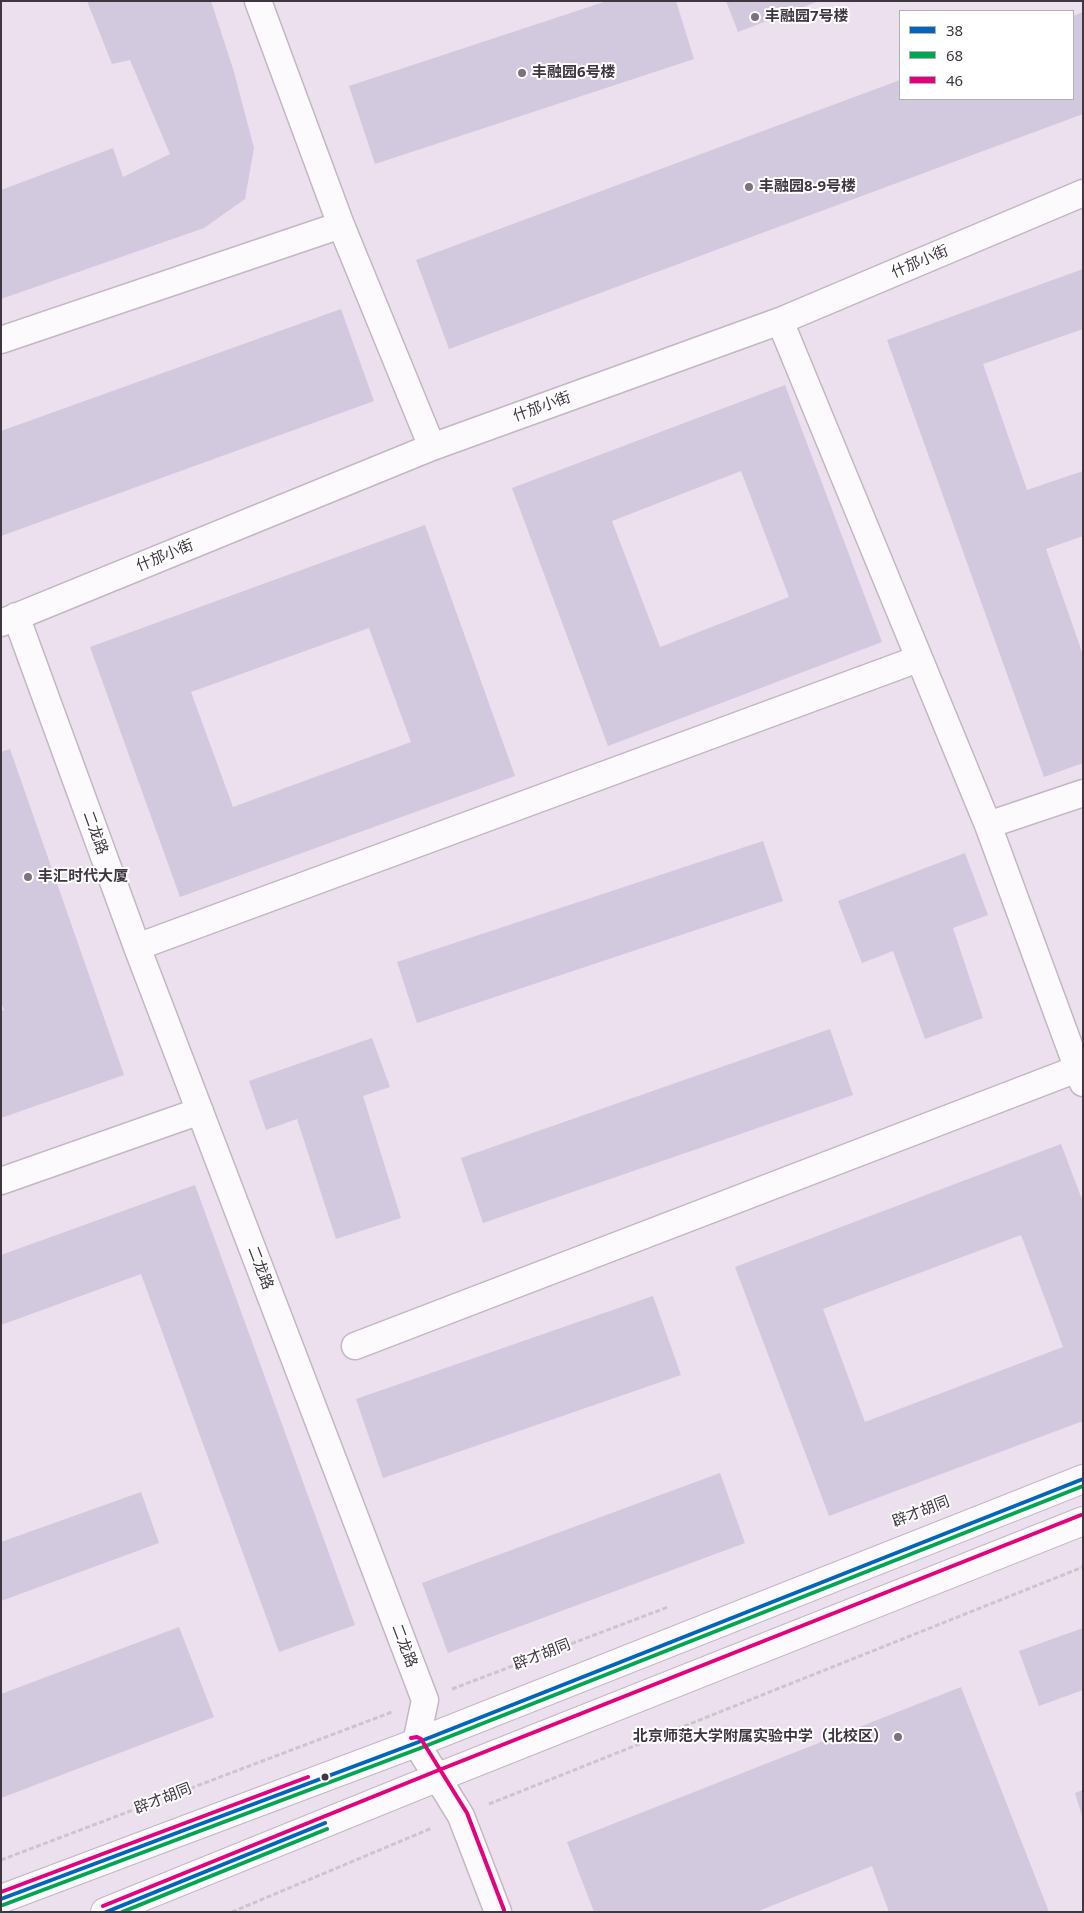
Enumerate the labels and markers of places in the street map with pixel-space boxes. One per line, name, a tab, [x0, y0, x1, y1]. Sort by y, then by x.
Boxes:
place label: 丰融园7号楼	[765, 8, 849, 26]
marker: 丰融园7号楼	[749, 11, 761, 23]
place label: 丰融园6号楼	[532, 64, 616, 82]
marker: 丰融园6号楼	[516, 67, 528, 79]
place label: 丰融园8-9号楼	[759, 178, 856, 196]
marker: 丰融园8-9号楼	[743, 181, 755, 193]
place label: 丰汇时代大厦	[38, 868, 128, 886]
marker: 丰汇时代大厦	[22, 871, 34, 883]
place label: 北京师范大学附属实验中学（北校区）	[633, 1728, 888, 1746]
marker: 北京师范大学附属实验中学（北校区）	[892, 1731, 904, 1743]
unlabelled marker	[320, 1772, 330, 1782]

